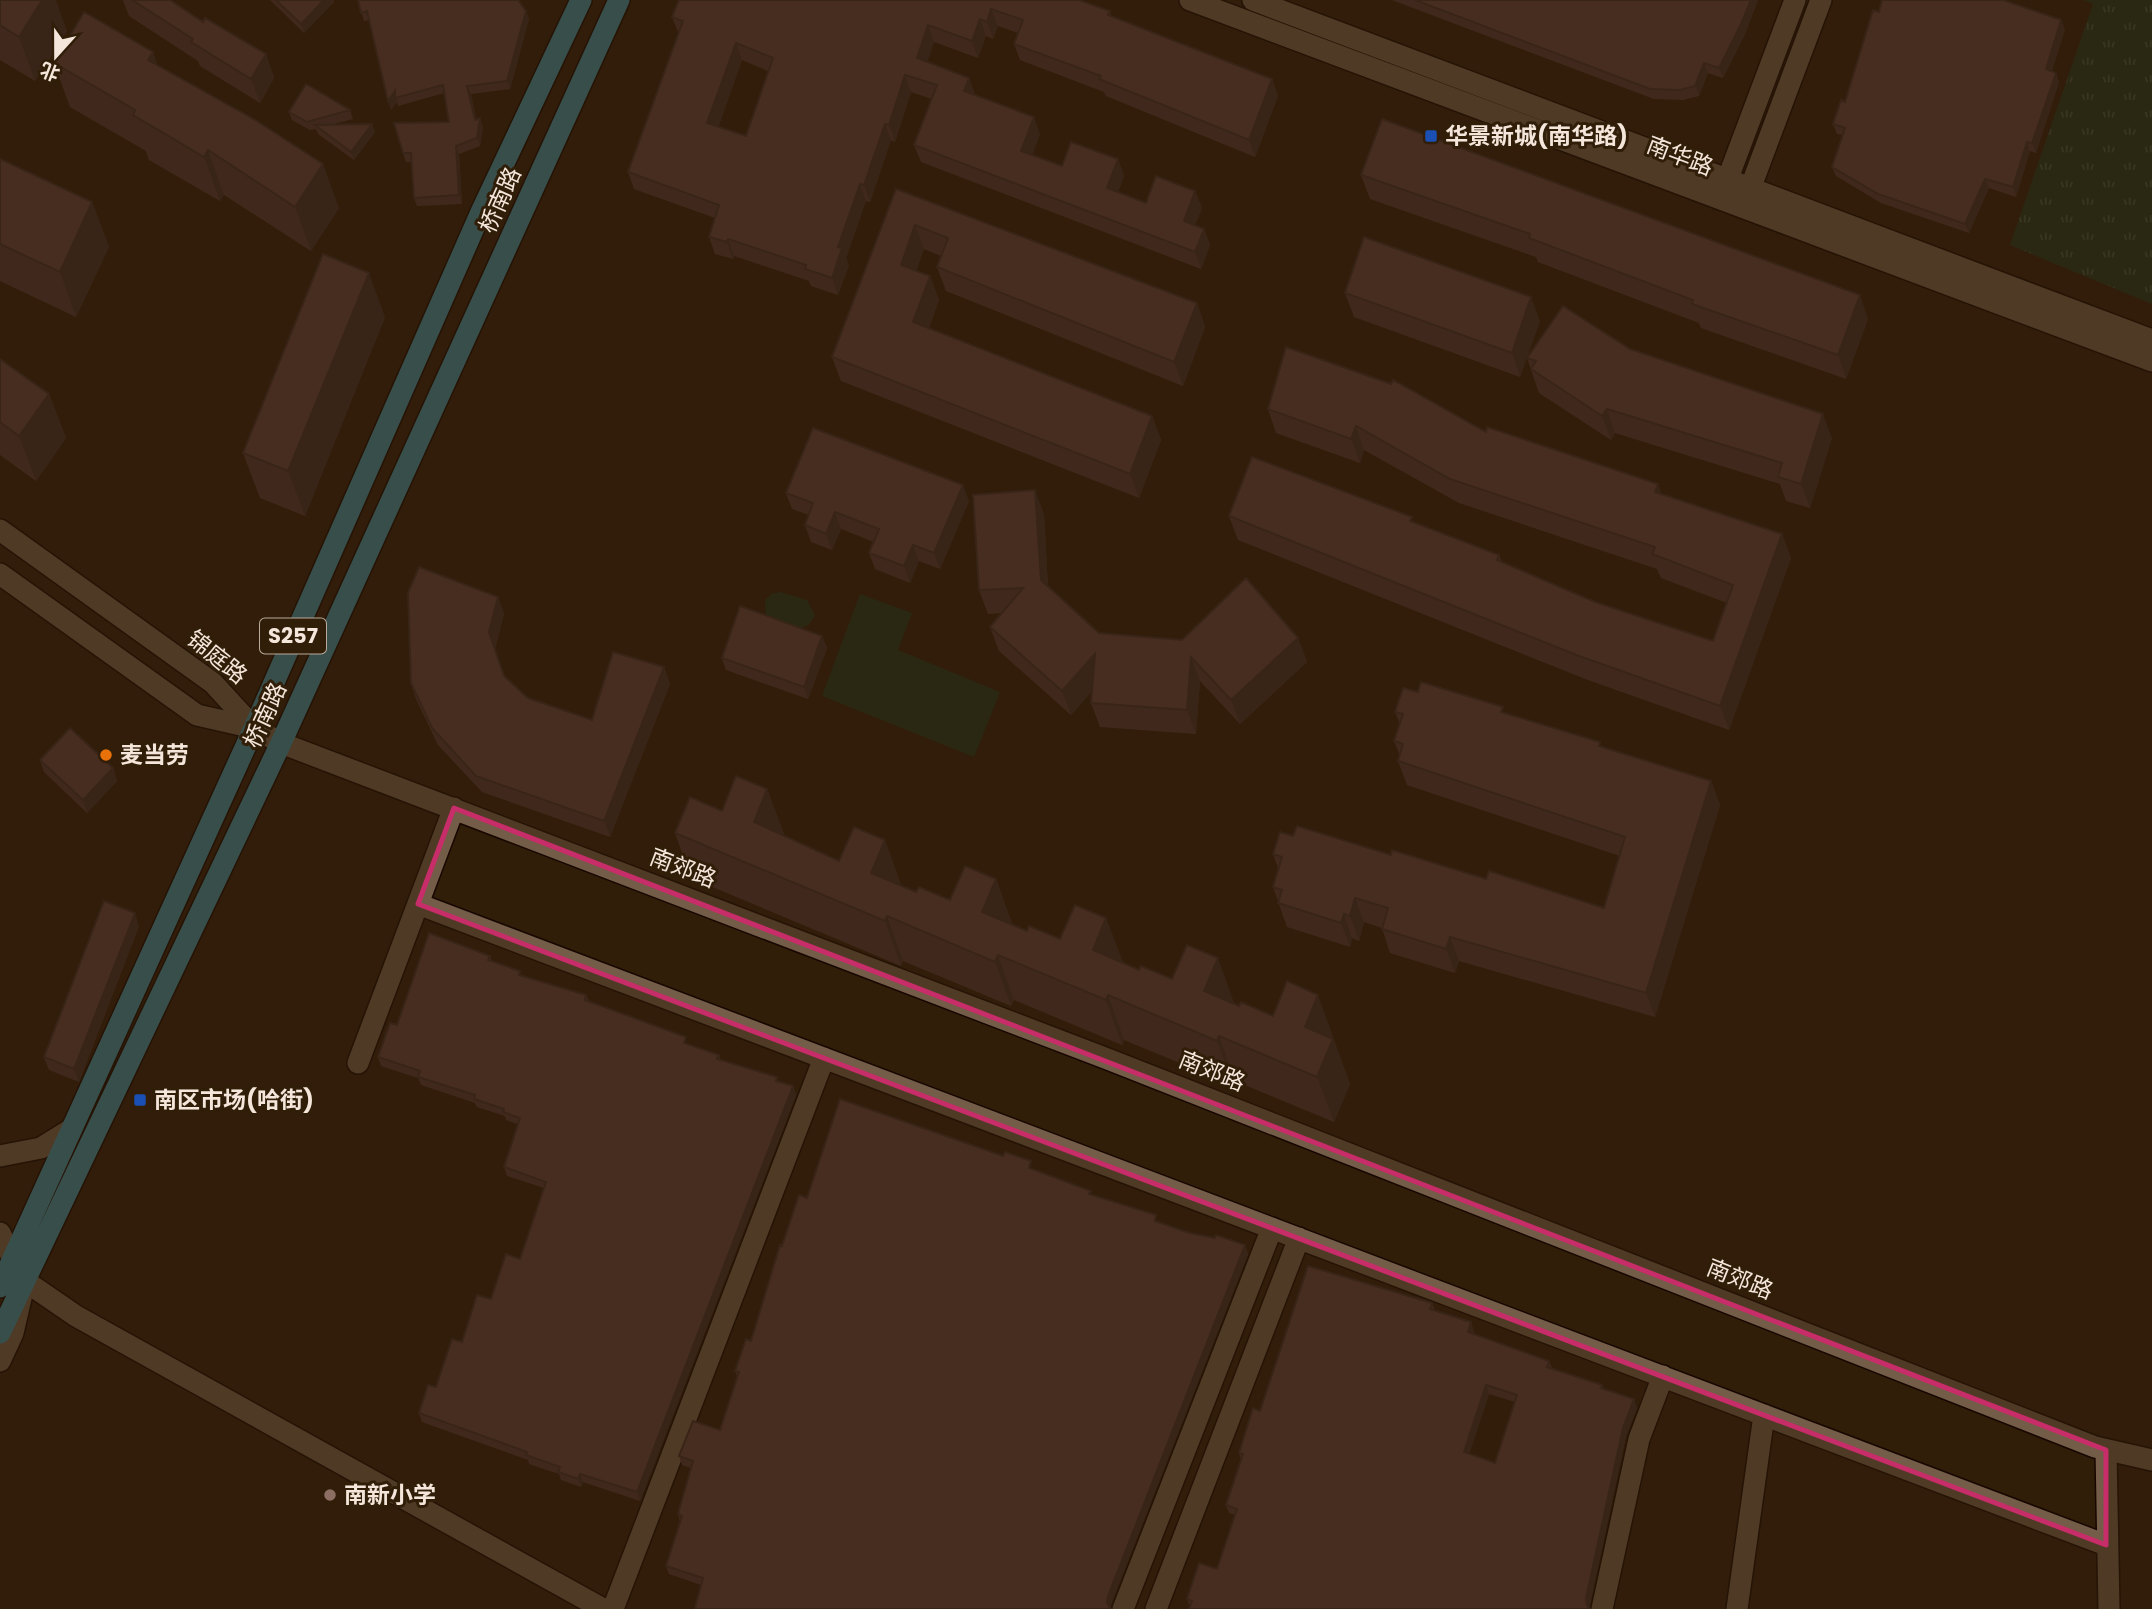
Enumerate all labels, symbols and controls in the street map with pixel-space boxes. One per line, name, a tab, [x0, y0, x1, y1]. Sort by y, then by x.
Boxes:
north arrow	[21, 21, 91, 91]
text: 北	[36, 55, 64, 87]
place label: 华景新城(南华路)	[1445, 120, 1628, 152]
marker: 华景新城(南华路)	[1423, 128, 1439, 144]
street label: 南华路	[1642, 129, 1718, 183]
street label: 桥南路	[471, 162, 529, 238]
road number: S257	[260, 618, 326, 654]
street label: 锦庭路	[180, 623, 254, 691]
street label: 桥南路	[236, 677, 294, 753]
place label: 麦当劳	[120, 739, 189, 771]
marker: 麦当劳	[98, 747, 114, 763]
street label: 南郊路	[645, 841, 721, 895]
street label: 南郊路	[1174, 1043, 1250, 1099]
place label: 南区市场(哈街)	[154, 1084, 314, 1116]
marker: 南区市场(哈街)	[132, 1092, 148, 1108]
street label: 南郊路	[1702, 1251, 1778, 1307]
place label: 南新小学	[344, 1479, 436, 1511]
marker: 南新小学	[322, 1487, 338, 1503]

